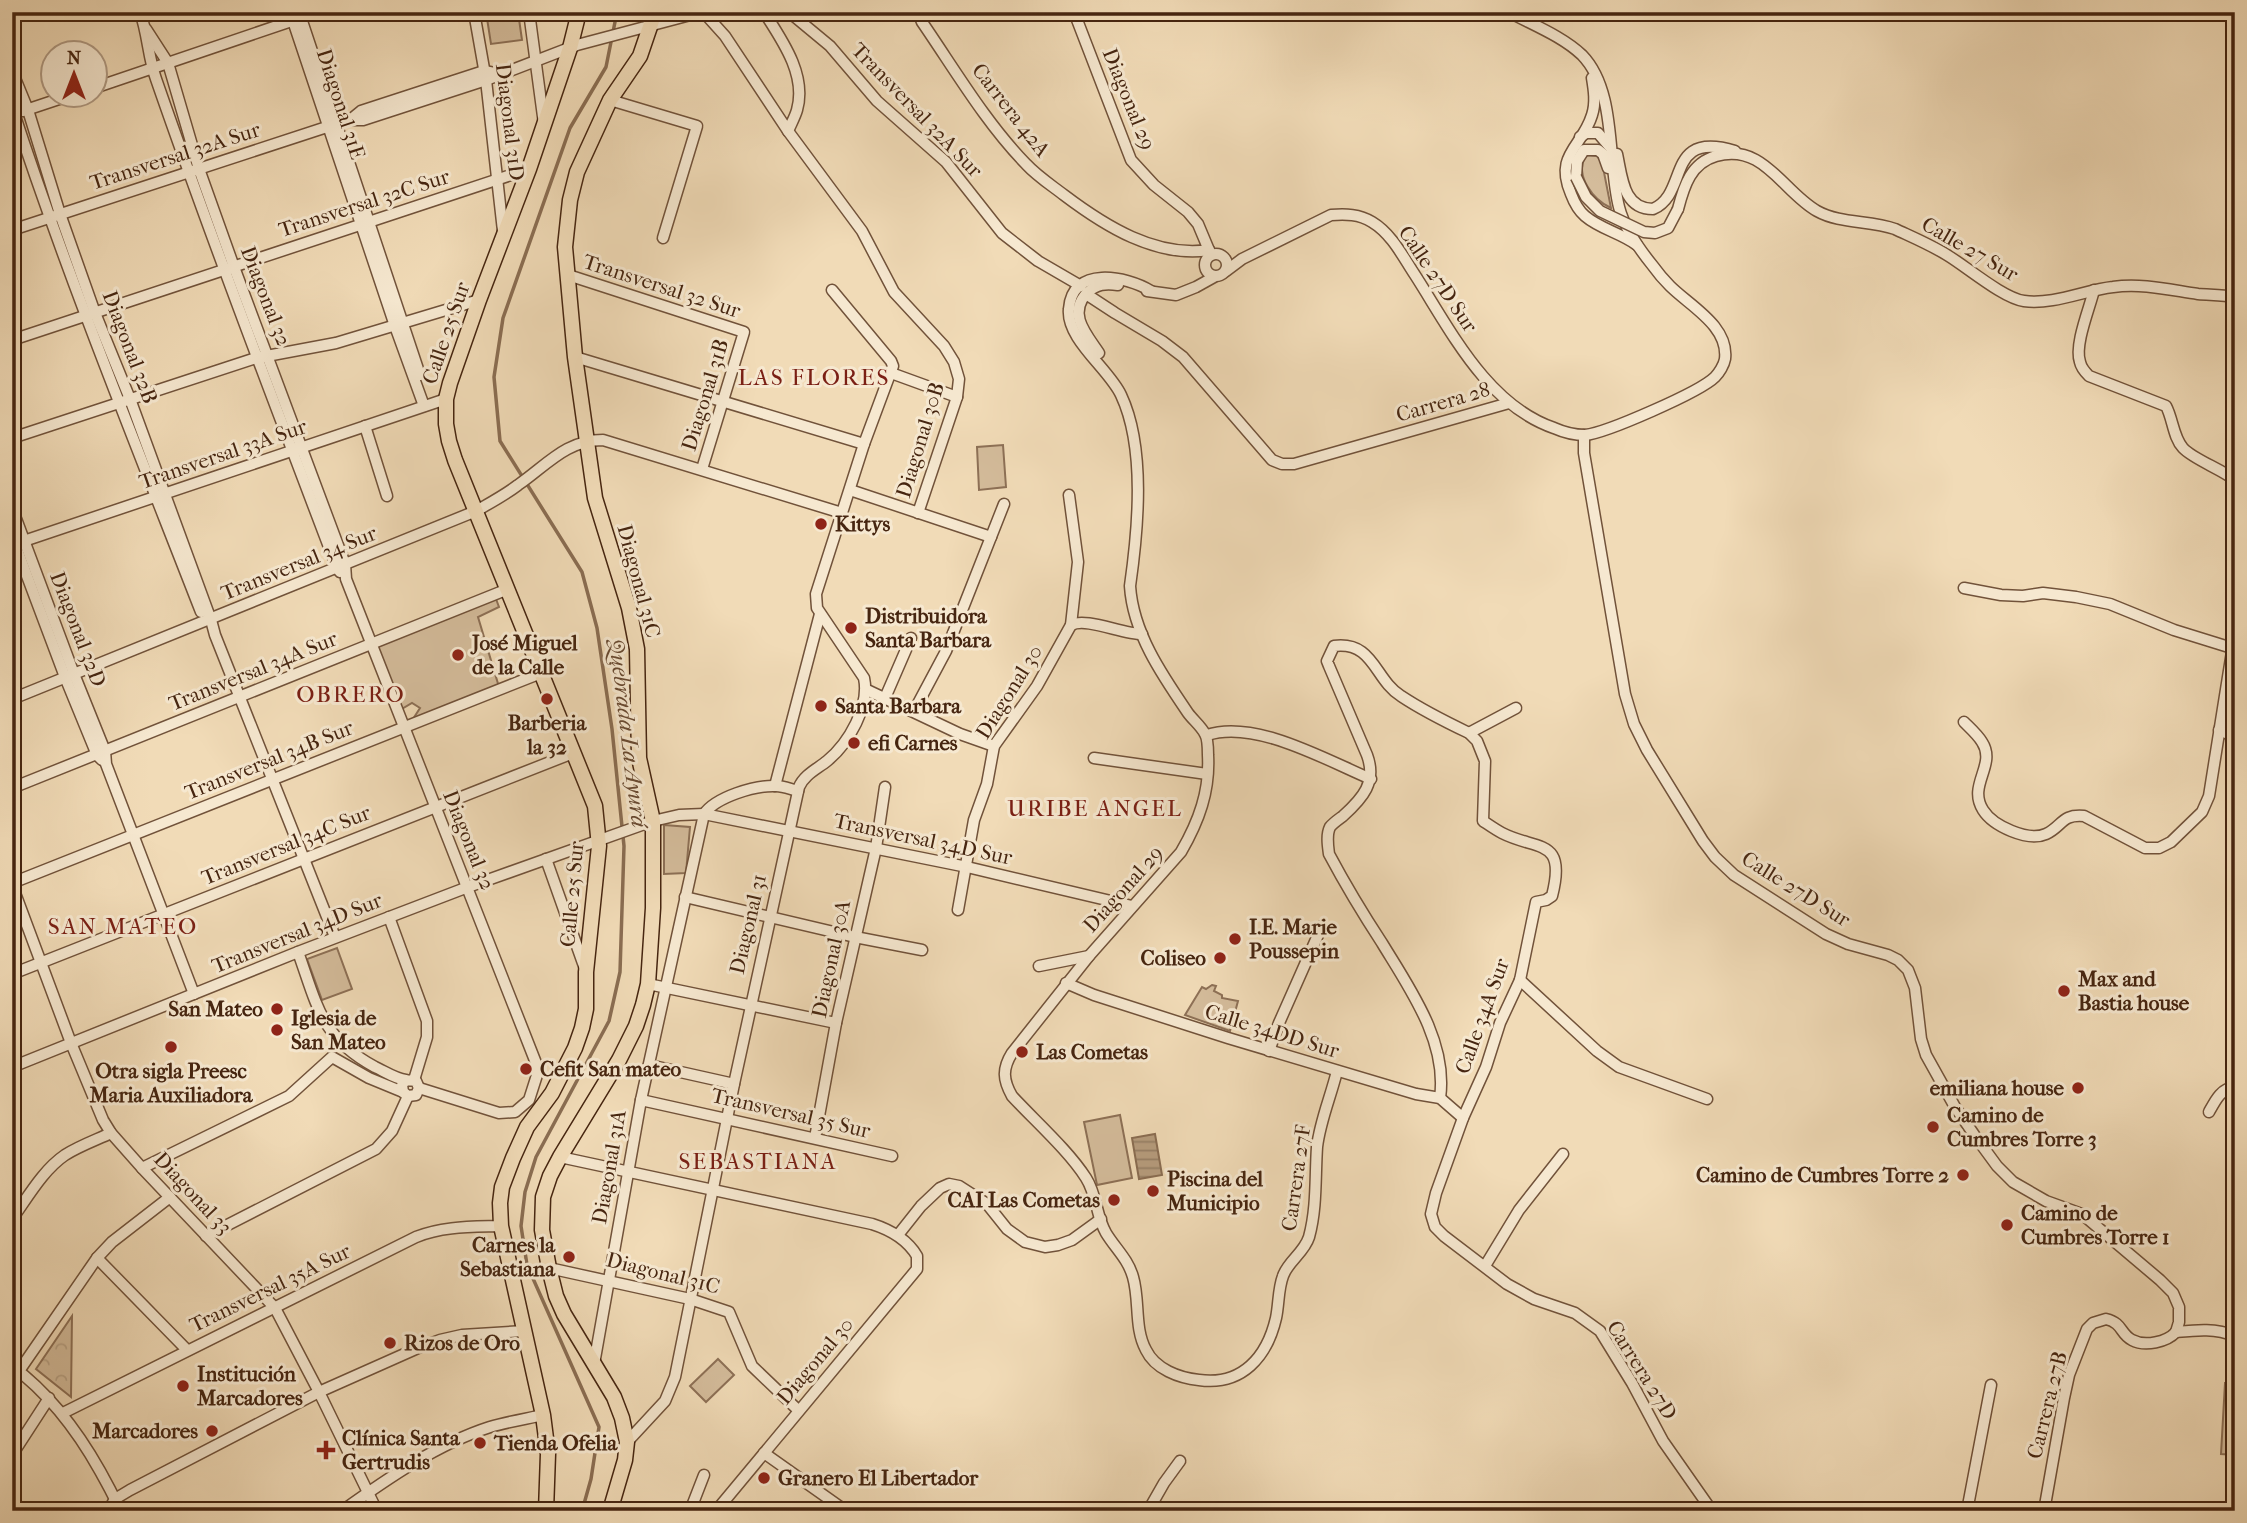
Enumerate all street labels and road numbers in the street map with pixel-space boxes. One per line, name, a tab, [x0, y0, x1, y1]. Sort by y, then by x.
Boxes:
street label: Transversal 32A Sur	[847, 38, 987, 182]
street label: Diagonal 29	[1098, 45, 1160, 153]
street label: Diagonal 31E	[312, 46, 370, 162]
street label: Carrera 42A	[967, 59, 1055, 162]
street label: Diagonal 31D	[491, 62, 529, 182]
street label: Transversal 32A Sur	[87, 117, 263, 195]
street label: Transversal 32C Sur	[276, 164, 452, 242]
street label: Calle 27 Sur	[1918, 212, 2022, 286]
street label: Calle 27D Sur	[1394, 221, 1482, 337]
street label: Diagonal 32	[236, 243, 296, 350]
street label: Transversal 32 Sur	[580, 249, 744, 323]
street label: Calle 25 Sur	[417, 279, 475, 387]
street label: Diagonal 32B	[97, 287, 163, 407]
street label: Diagonal 31B	[677, 336, 733, 454]
street label: Carrera 28	[1393, 377, 1493, 427]
street label: Diagonal 30B	[891, 379, 949, 501]
street label: Transversal 33A Sur	[136, 414, 310, 494]
street label: Transversal 34 Sur	[218, 521, 380, 605]
street label: Diagonal 31C	[612, 522, 666, 640]
street label: Diagonal 32D	[45, 568, 111, 690]
street label: Transversal 34A Sur	[165, 626, 341, 716]
street label: Diagonal 30	[971, 641, 1047, 743]
street label: Transversal 34B Sur	[181, 715, 357, 805]
street label: Diagonal 32	[438, 787, 500, 893]
street label: Transversal 34C Sur	[198, 800, 374, 890]
street label: Transversal 34D Sur	[832, 808, 1014, 870]
street label: Calle 25 Sur	[555, 840, 589, 948]
street label: Diagonal 29	[1078, 841, 1168, 937]
street label: Calle 27D Sur	[1737, 846, 1855, 932]
street label: Diagonal 31	[725, 872, 771, 976]
street label: Transversal 34D Sur	[208, 888, 386, 978]
street label: Diagonal 30A	[807, 898, 855, 1020]
street label: Calle 34A Sur	[1450, 955, 1514, 1077]
street label: Calle 34DD Sur	[1202, 999, 1342, 1063]
street label: Transversal 35 Sur	[709, 1083, 873, 1143]
street label: Diagonal 31A	[587, 1108, 631, 1226]
street label: Carrera 27F	[1277, 1123, 1315, 1233]
street label: Diagonal 33	[149, 1147, 237, 1239]
street label: Transversal 35A Sur	[186, 1239, 354, 1337]
street label: Diagonal 31C	[604, 1247, 722, 1299]
street label: Diagonal 30	[772, 1313, 858, 1409]
street label: Carrera 27D	[1602, 1316, 1682, 1424]
street label: Carrera 27B	[2022, 1349, 2072, 1461]

